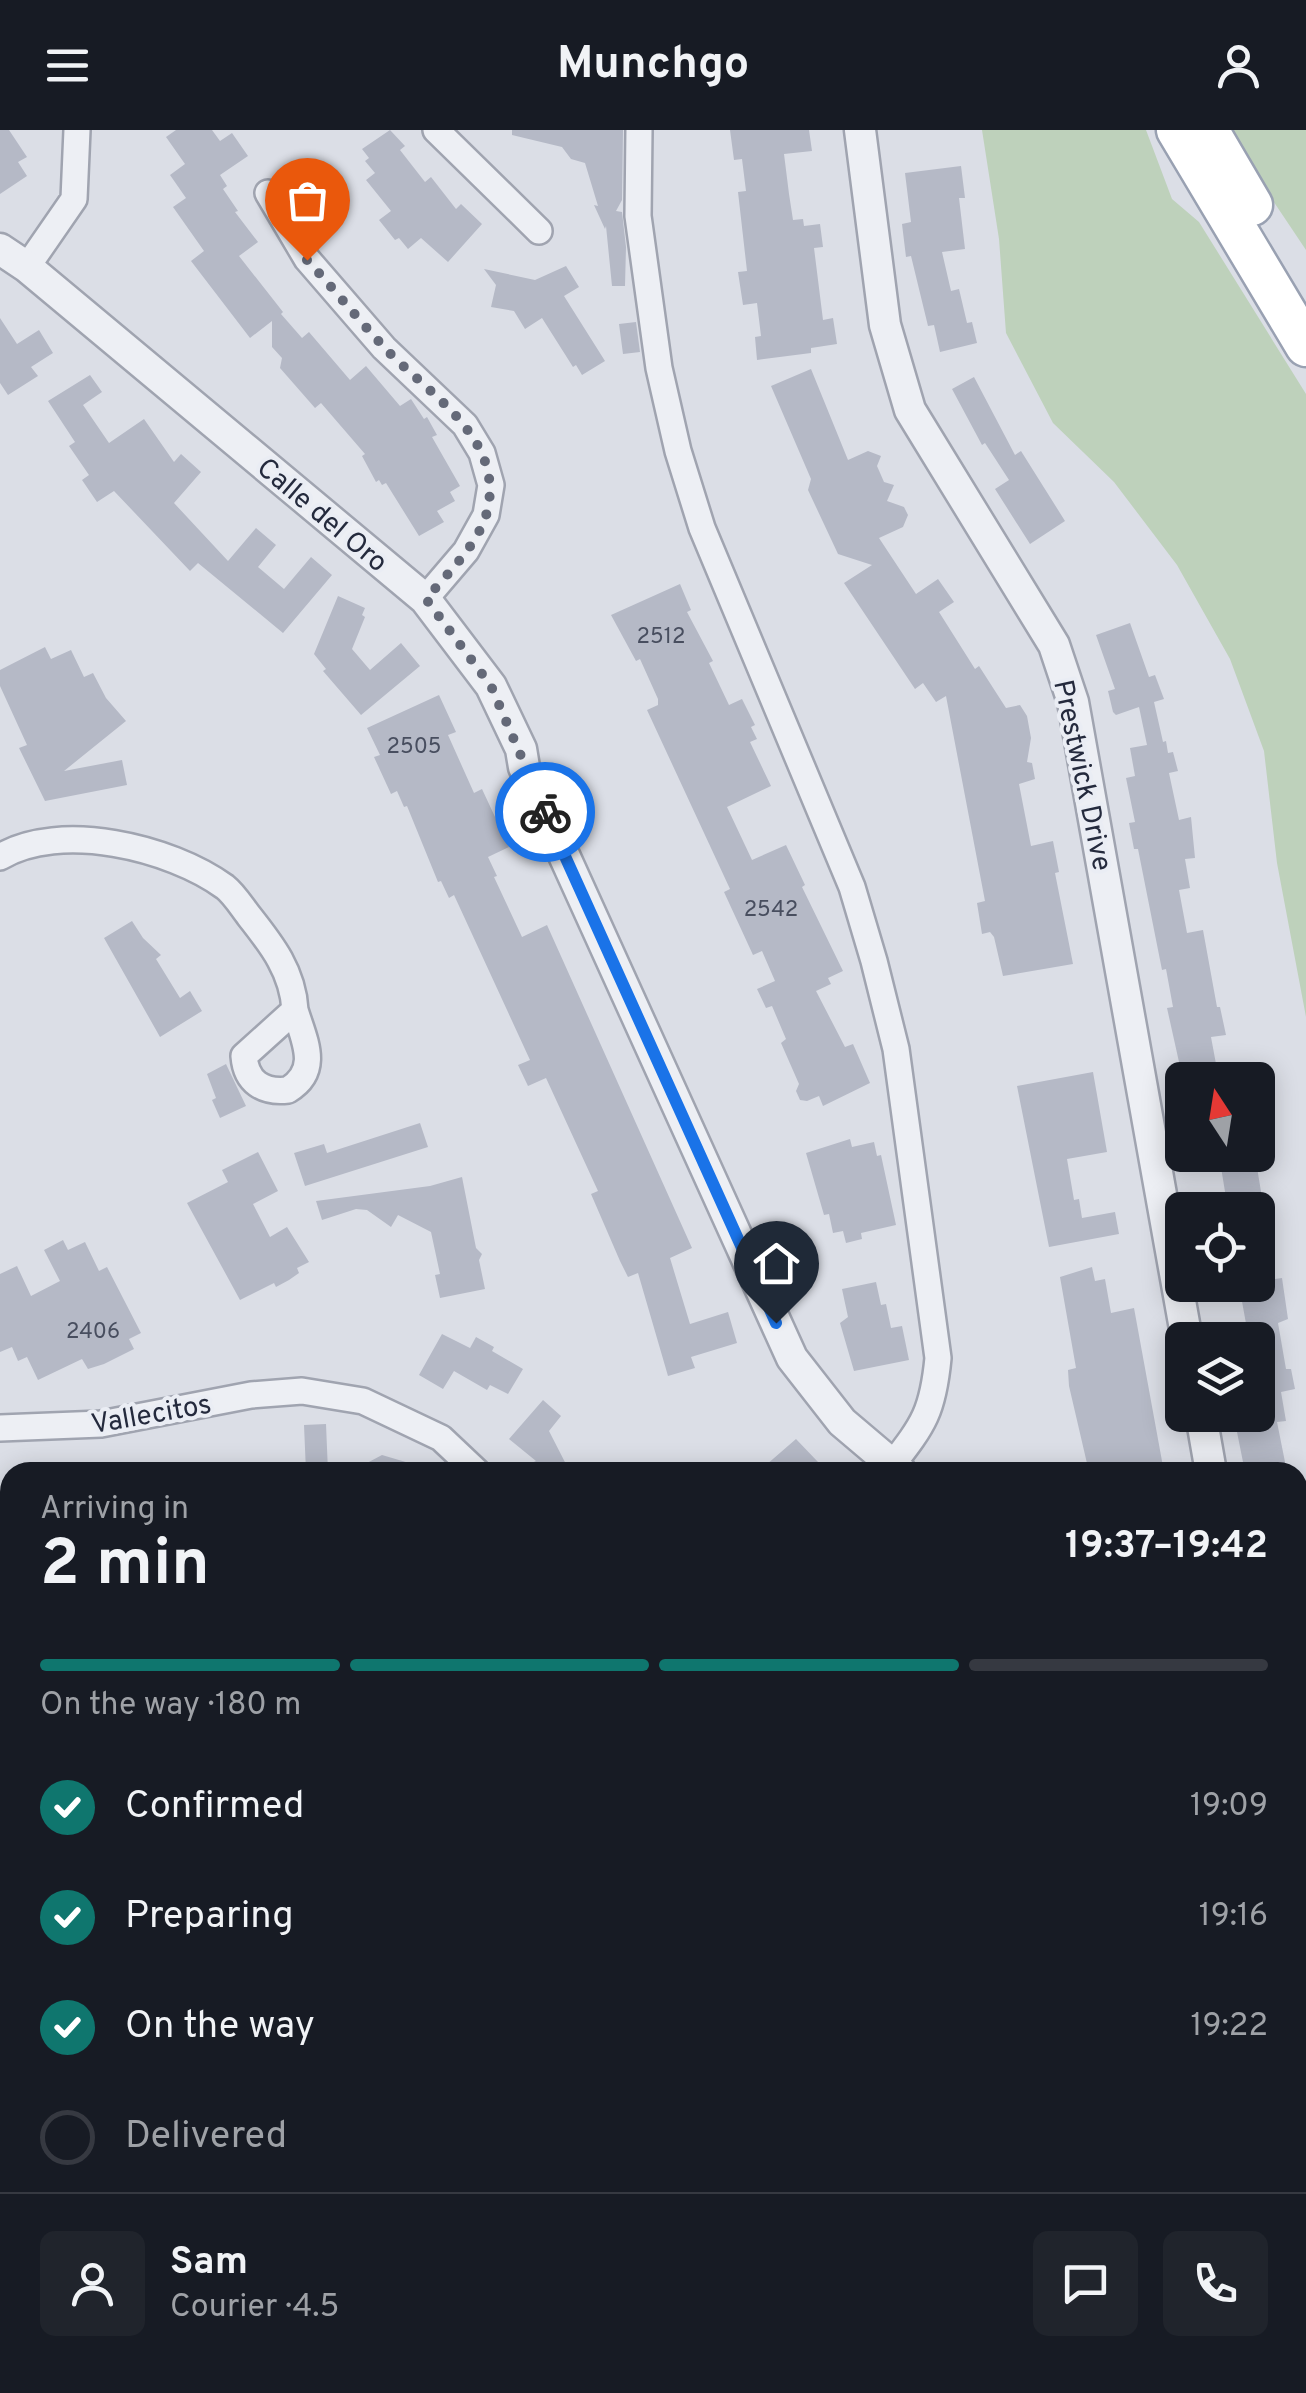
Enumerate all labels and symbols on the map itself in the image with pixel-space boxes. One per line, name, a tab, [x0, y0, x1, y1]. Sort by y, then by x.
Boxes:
pin	[265, 158, 350, 261]
street label: Calle del Oro	[248, 451, 394, 582]
house number: 2512	[637, 624, 685, 651]
street label: Prestwick Drive	[1043, 677, 1119, 874]
house number: 2505	[387, 734, 441, 761]
courier	[495, 762, 595, 862]
house number: 2542	[744, 897, 798, 924]
north arrow	[1165, 1062, 1275, 1172]
pin	[734, 1221, 819, 1324]
house number: 2406	[66, 1319, 120, 1346]
street label: Vallecitos	[89, 1388, 214, 1444]

